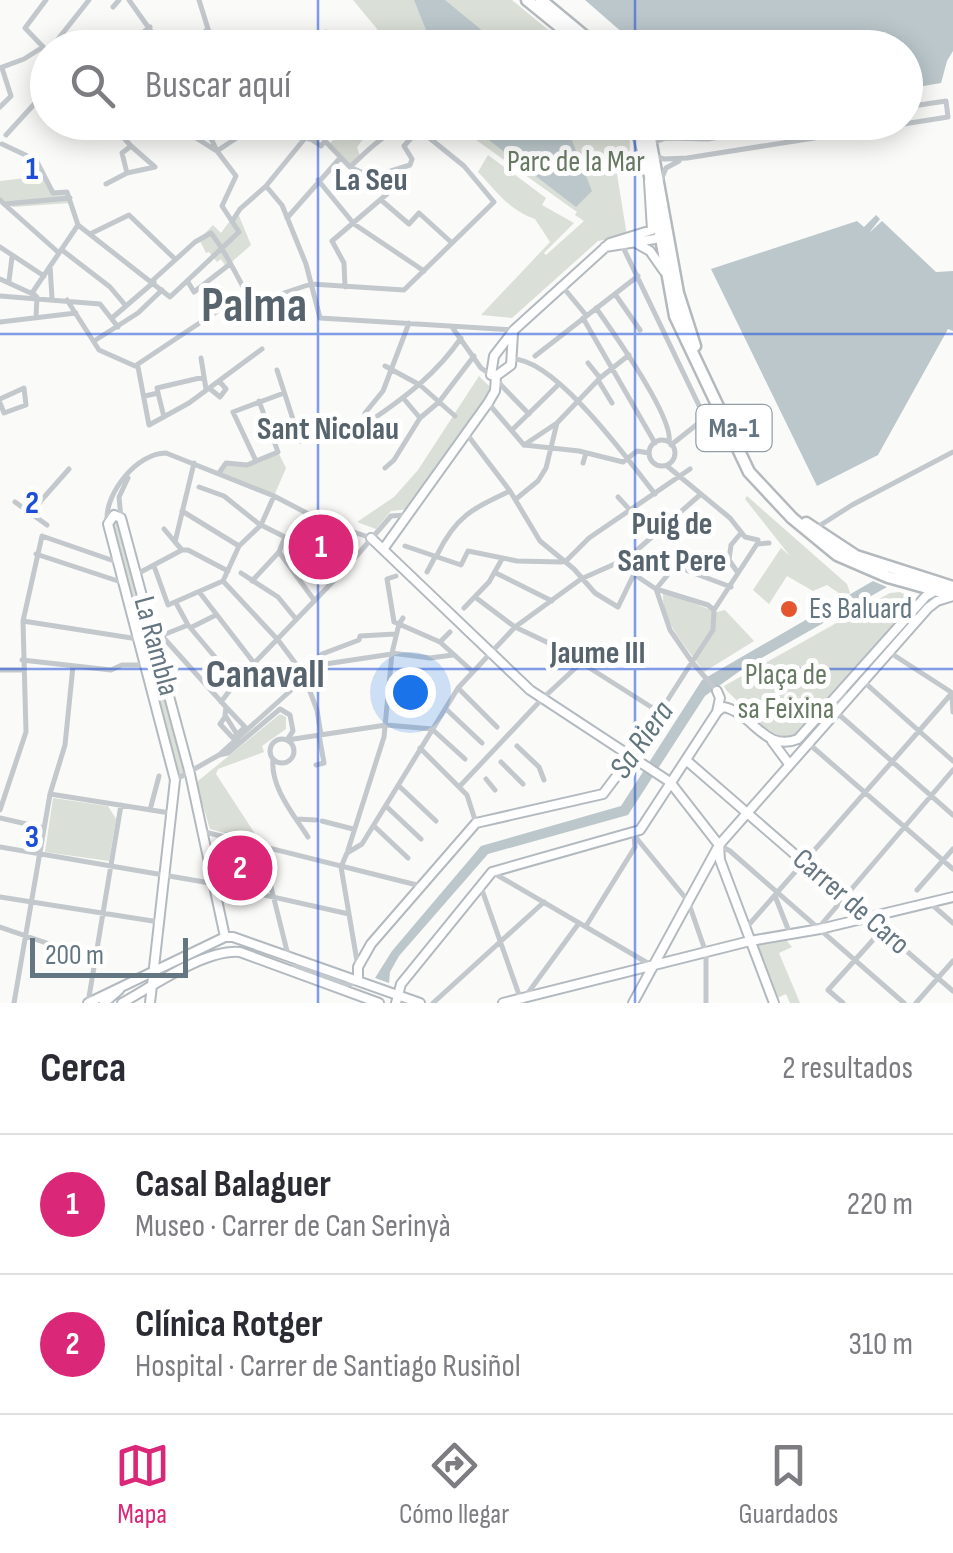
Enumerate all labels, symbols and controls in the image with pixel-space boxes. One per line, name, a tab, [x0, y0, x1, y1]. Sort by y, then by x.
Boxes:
search box	[30, 30, 923, 140]
icon: search	[65, 58, 120, 113]
text: Buscar aquí	[145, 63, 291, 108]
park label: Parc de la Mar	[507, 144, 645, 180]
text: 1	[26, 150, 39, 189]
district label: La Seu	[335, 161, 407, 200]
district label: Palma	[201, 276, 307, 336]
road number: Ma-1	[696, 405, 772, 451]
district label: Sant Nicolau	[257, 410, 399, 449]
text: 2	[25, 484, 39, 523]
district label: Puig de Sant Pere	[618, 505, 726, 581]
pin: 1	[288, 510, 354, 584]
place label: Es Baluard	[809, 591, 912, 627]
street label: La Rambla	[126, 592, 186, 700]
marker: Es Baluard	[778, 598, 800, 620]
district label: Jaume III	[549, 634, 646, 673]
district label: Canavall	[205, 651, 325, 699]
park label: Plaça de sa Feixina	[738, 657, 834, 727]
your location	[385, 667, 436, 718]
water label: Sa Riera	[601, 694, 683, 786]
text: 3	[25, 818, 39, 857]
pin: 2	[208, 830, 272, 906]
street label: Carrer de Caro	[785, 841, 917, 963]
scale bar	[30, 933, 188, 978]
text: 200 m	[45, 939, 104, 972]
text: Cerca	[40, 1043, 126, 1094]
text: 2 resultados	[782, 1049, 913, 1088]
text: Casal Balaguer	[135, 1162, 331, 1207]
text: 1	[66, 1185, 79, 1224]
text: 220 m	[847, 1185, 913, 1224]
text: Museo · Carrer de Can Serinyà	[135, 1207, 451, 1246]
text: Clínica Rotger	[135, 1302, 323, 1347]
text: 2	[65, 1325, 80, 1364]
text: 310 m	[848, 1325, 913, 1364]
text: Hospital · Carrer de Santiago Rusiñol	[135, 1347, 521, 1386]
tab: Mapa	[115, 1438, 170, 1531]
tab: Cómo llegar	[399, 1438, 509, 1531]
tab: Guardados	[738, 1438, 838, 1531]

